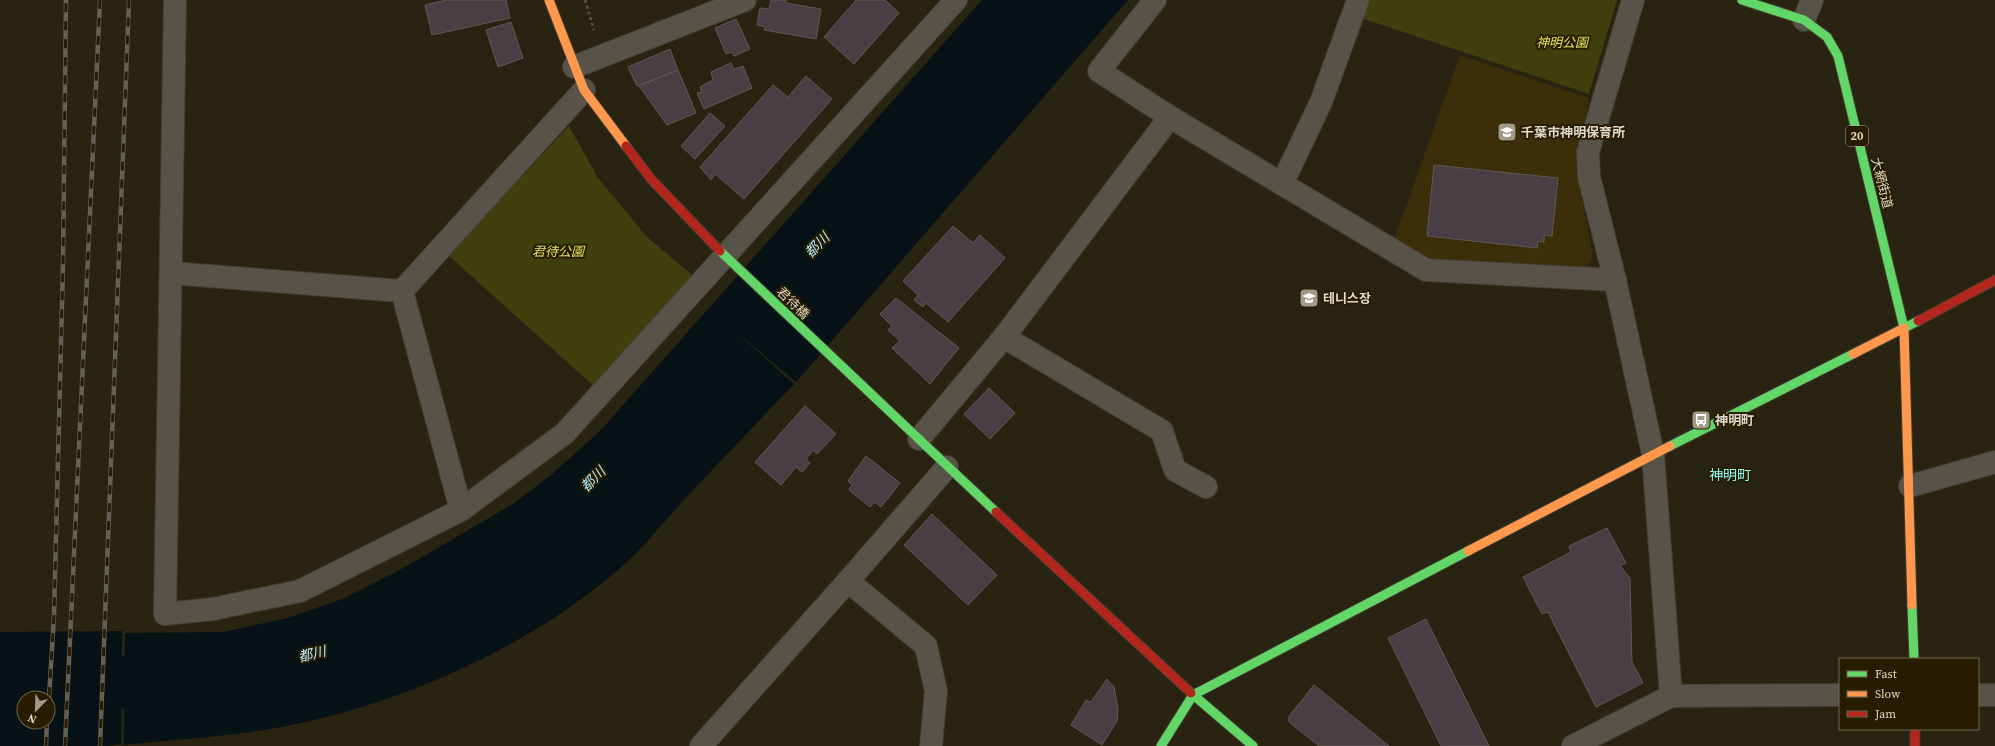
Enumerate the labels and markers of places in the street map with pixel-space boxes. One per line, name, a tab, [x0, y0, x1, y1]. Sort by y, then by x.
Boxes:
school or university icon: 千葉市神明保育所	[1496, 121, 1518, 143]
place label: 千葉市神明保育所	[1521, 124, 1625, 141]
school or university icon: 테니스장	[1298, 287, 1320, 309]
place label: 테니스장	[1323, 290, 1371, 307]
bus stop icon: 神明町	[1690, 409, 1712, 431]
place label: 神明町	[1715, 412, 1754, 429]

